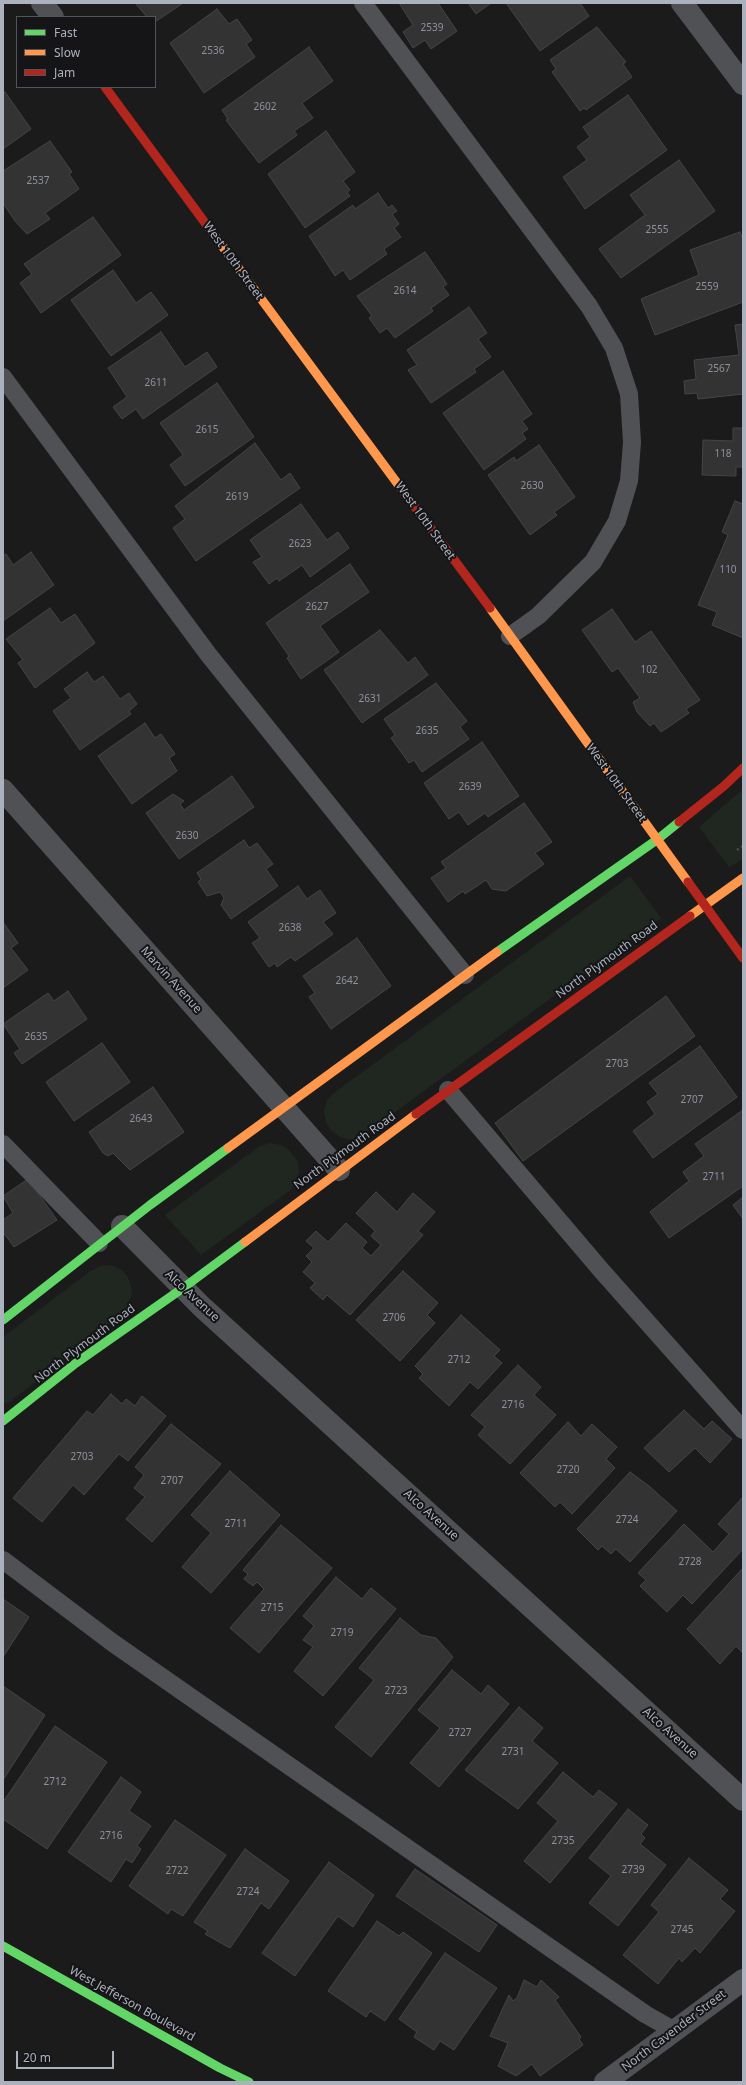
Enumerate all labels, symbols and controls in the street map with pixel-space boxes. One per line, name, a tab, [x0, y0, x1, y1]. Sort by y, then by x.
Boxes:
legend	[16, 16, 156, 88]
house number: 2539	[421, 22, 443, 34]
text: Fast	[54, 24, 77, 41]
text: Slow	[54, 44, 80, 61]
house number: 2536	[202, 45, 224, 57]
text: Jam	[54, 64, 75, 81]
house number: 2602	[254, 101, 276, 113]
house number: 2537	[27, 175, 49, 187]
street label: West 10th Street	[200, 219, 266, 303]
house number: 2555	[646, 224, 668, 236]
house number: 2559	[696, 281, 718, 293]
house number: 2614	[394, 285, 416, 297]
house number: 2567	[708, 363, 730, 375]
house number: 2611	[145, 377, 167, 389]
house number: 2615	[196, 424, 218, 436]
house number: 118	[714, 448, 732, 460]
street label: West 10th Street	[392, 479, 458, 563]
house number: 2630	[521, 480, 543, 492]
house number: 2619	[226, 491, 248, 503]
house number: 2623	[289, 538, 311, 550]
house number: 110	[719, 564, 737, 576]
house number: 2627	[306, 601, 328, 613]
house number: 102	[640, 664, 658, 676]
house number: 2631	[359, 693, 381, 705]
house number: 2635	[416, 725, 438, 737]
street label: West 10th Street	[583, 741, 649, 825]
house number: 2639	[459, 781, 481, 793]
house number: 2630	[176, 830, 198, 842]
street label: North Plymouth Road	[553, 918, 661, 1002]
house number: 2638	[279, 922, 301, 934]
street label: Marvin Avenue	[137, 944, 205, 1016]
house number: 2642	[336, 975, 358, 987]
house number: 2635	[25, 1031, 47, 1043]
house number: 2703	[606, 1058, 628, 1070]
house number: 2707	[681, 1094, 703, 1106]
street label: North Plymouth Road	[291, 1109, 399, 1193]
house number: 2643	[130, 1113, 152, 1125]
house number: 2711	[703, 1171, 725, 1183]
street label: Alco Avenue	[162, 1267, 222, 1325]
street label: North Plymouth Road	[32, 1301, 138, 1387]
house number: 2706	[383, 1312, 405, 1324]
house number: 2712	[448, 1354, 470, 1366]
house number: 2716	[502, 1399, 524, 1411]
house number: 2703	[71, 1451, 93, 1463]
house number: 2720	[557, 1464, 579, 1476]
house number: 2707	[161, 1475, 183, 1487]
street label: Alco Avenue	[401, 1487, 461, 1543]
house number: 2724	[616, 1514, 638, 1526]
house number: 2711	[225, 1518, 247, 1530]
house number: 2728	[679, 1556, 701, 1568]
house number: 2715	[261, 1602, 283, 1614]
house number: 2719	[331, 1627, 353, 1639]
house number: 2723	[385, 1685, 407, 1697]
street label: Alco Avenue	[640, 1705, 700, 1761]
house number: 2727	[449, 1727, 471, 1739]
house number: 2731	[502, 1746, 524, 1758]
house number: 2712	[44, 1776, 66, 1788]
house number: 2716	[100, 1830, 122, 1842]
house number: 2735	[552, 1835, 574, 1847]
house number: 2739	[622, 1864, 644, 1876]
house number: 2722	[166, 1865, 188, 1877]
house number: 2724	[237, 1886, 259, 1898]
house number: 2745	[671, 1924, 693, 1936]
street label: West Jefferson Boulevard	[67, 1963, 197, 2045]
street label: North Cavender Street	[619, 1987, 729, 2075]
scale bar	[18, 2043, 116, 2069]
text: 20 m	[23, 2049, 51, 2066]

